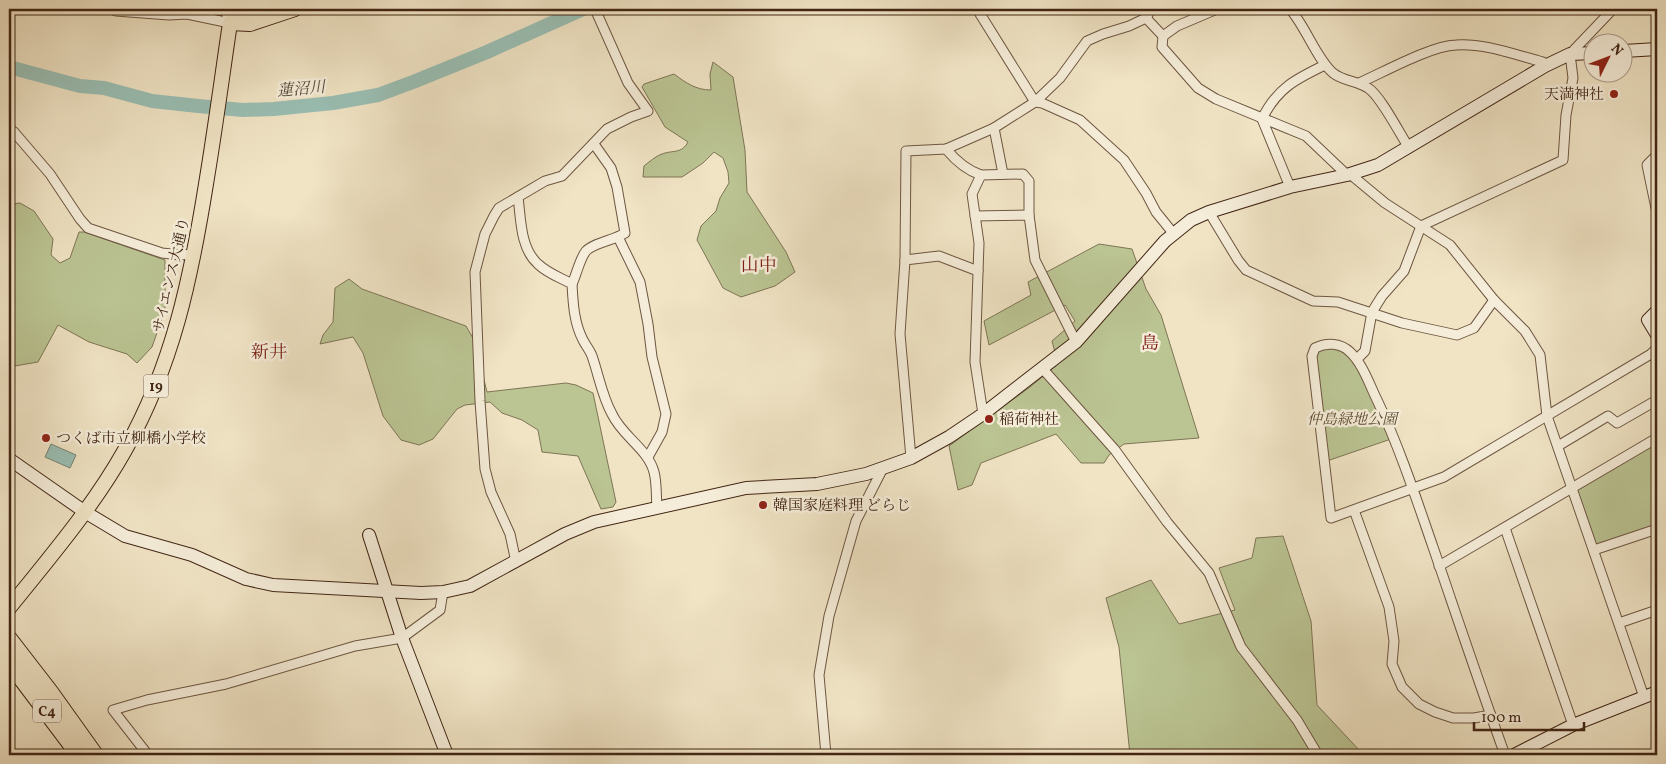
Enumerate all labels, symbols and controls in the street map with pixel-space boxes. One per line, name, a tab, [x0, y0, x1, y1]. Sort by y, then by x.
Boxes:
north arrow	[1584, 32, 1634, 82]
text: N	[1606, 40, 1627, 60]
water label: 蓮沼川	[276, 77, 328, 103]
place label: 天満神社	[1544, 85, 1604, 106]
marker: 天満神社	[1608, 88, 1620, 100]
street label: サイエンス大通り	[149, 216, 196, 335]
district label: 山中	[741, 254, 777, 279]
district label: 島	[1141, 332, 1159, 357]
district label: 新井	[251, 341, 287, 366]
road number: 19	[144, 374, 168, 398]
place label: 稲荷神社	[999, 410, 1059, 431]
park label: 仲島緑地公園	[1307, 410, 1400, 431]
marker: 稲荷神社	[983, 413, 995, 425]
place label: つくば市立柳橋小学校	[56, 429, 206, 450]
marker: つくば市立柳橋小学校	[40, 432, 52, 444]
place label: 韓国家庭料理 どらじ	[773, 496, 911, 517]
marker: 韓国家庭料理 どらじ	[757, 499, 769, 511]
road number: C4	[33, 699, 61, 722]
scale bar	[1474, 699, 1584, 731]
text: 100 m	[1481, 708, 1521, 729]

